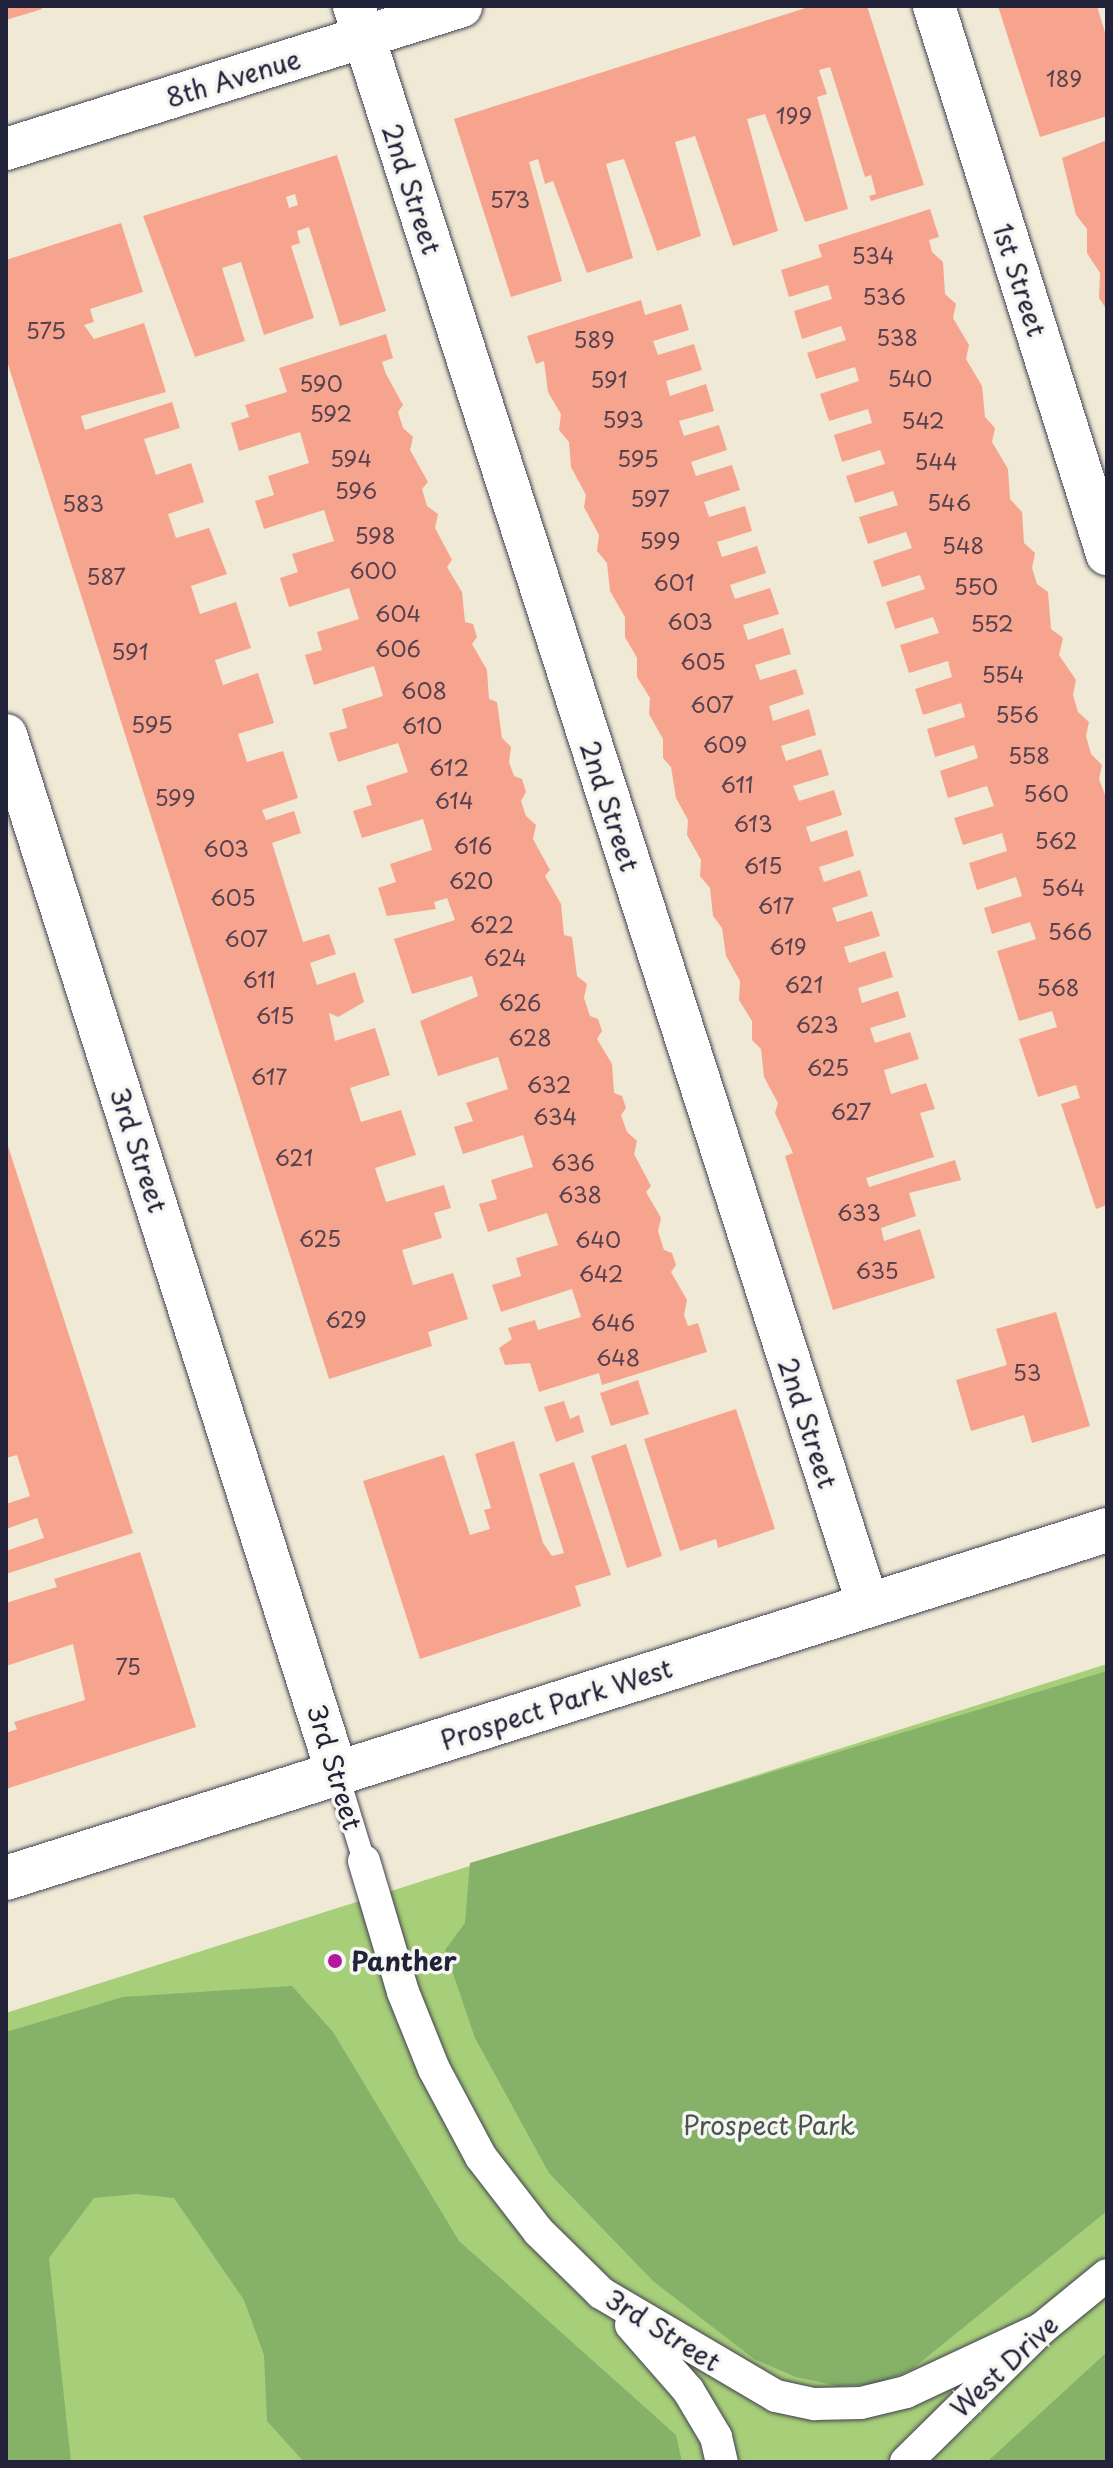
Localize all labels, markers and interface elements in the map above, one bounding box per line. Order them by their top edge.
street label: 8th Avenue [161,43,305,113]
house number: 189 [1046,65,1082,91]
house number: 199 [776,102,812,128]
street label: 2nd Street [376,120,448,258]
house number: 573 [490,186,530,212]
street label: 1st Street [986,218,1054,342]
house number: 534 [852,242,894,268]
house number: 536 [862,283,906,309]
house number: 575 [26,317,66,343]
house number: 538 [876,324,918,350]
house number: 589 [573,326,615,352]
house number: 540 [888,365,932,391]
house number: 591 [590,366,628,392]
house number: 590 [299,370,343,396]
house number: 592 [310,400,352,426]
house number: 593 [602,406,644,432]
house number: 542 [901,407,945,433]
house number: 594 [330,445,372,471]
house number: 595 [617,445,659,471]
house number: 544 [914,448,958,474]
house number: 596 [335,477,377,503]
house number: 597 [630,485,670,511]
house number: 546 [927,489,971,515]
house number: 583 [62,490,104,516]
house number: 598 [354,522,396,548]
house number: 599 [639,527,681,553]
house number: 548 [942,532,984,558]
house number: 600 [349,557,397,583]
house number: 587 [86,563,126,589]
house number: 601 [653,569,695,595]
house number: 550 [954,573,998,599]
house number: 604 [375,600,421,626]
house number: 603 [667,608,713,634]
house number: 552 [970,610,1014,636]
house number: 606 [375,635,421,661]
house number: 591 [111,638,149,664]
house number: 605 [680,648,726,674]
house number: 554 [982,661,1024,687]
house number: 608 [401,677,447,703]
house number: 607 [690,691,734,717]
house number: 556 [995,701,1039,727]
house number: 595 [131,711,173,737]
house number: 610 [402,712,442,738]
house number: 609 [703,731,747,757]
street label: 2nd Street [574,737,646,875]
house number: 558 [1008,742,1050,768]
house number: 612 [429,754,469,780]
house number: 611 [720,771,754,797]
house number: 560 [1023,780,1069,806]
house number: 599 [154,784,196,810]
house number: 614 [434,787,474,813]
house number: 613 [733,810,773,836]
house number: 562 [1035,827,1077,853]
house number: 616 [453,832,493,858]
house number: 603 [203,835,249,861]
house number: 615 [744,852,782,878]
house number: 620 [449,867,493,893]
house number: 564 [1041,874,1085,900]
house number: 605 [210,884,256,910]
house number: 617 [758,892,794,918]
house number: 622 [470,911,514,937]
house number: 566 [1048,918,1092,944]
house number: 607 [224,925,268,951]
house number: 619 [769,933,807,959]
house number: 624 [484,944,526,970]
house number: 611 [242,966,276,992]
house number: 621 [785,971,823,997]
house number: 568 [1037,974,1079,1000]
house number: 626 [499,989,541,1015]
house number: 615 [256,1002,294,1028]
house number: 623 [795,1011,839,1037]
house number: 628 [508,1024,552,1050]
house number: 625 [807,1054,849,1080]
house number: 617 [251,1063,287,1089]
house number: 632 [527,1071,571,1097]
street label: 3rd Street [104,1083,174,1217]
house number: 627 [831,1098,871,1124]
house number: 634 [533,1103,577,1129]
house number: 621 [275,1144,313,1170]
house number: 636 [551,1149,595,1175]
house number: 638 [558,1181,602,1207]
house number: 633 [837,1199,881,1225]
house number: 625 [299,1225,341,1251]
house number: 640 [575,1226,621,1252]
house number: 635 [855,1257,899,1283]
house number: 642 [579,1260,623,1286]
house number: 629 [325,1306,367,1332]
house number: 646 [591,1309,635,1335]
house number: 648 [596,1344,640,1370]
street label: 2nd Street [772,1354,844,1492]
house number: 53 [1013,1359,1041,1385]
street label: Prospect Park West [436,1652,676,1756]
house number: 75 [115,1653,141,1679]
street label: 3rd Street [301,1700,369,1834]
place label: Panther [351,1945,457,1977]
marker: Panther [326,1952,344,1970]
park label: Prospect Park [682,2109,856,2141]
street label: 3rd Street [600,2282,726,2378]
street label: West Drive [944,2308,1064,2424]

